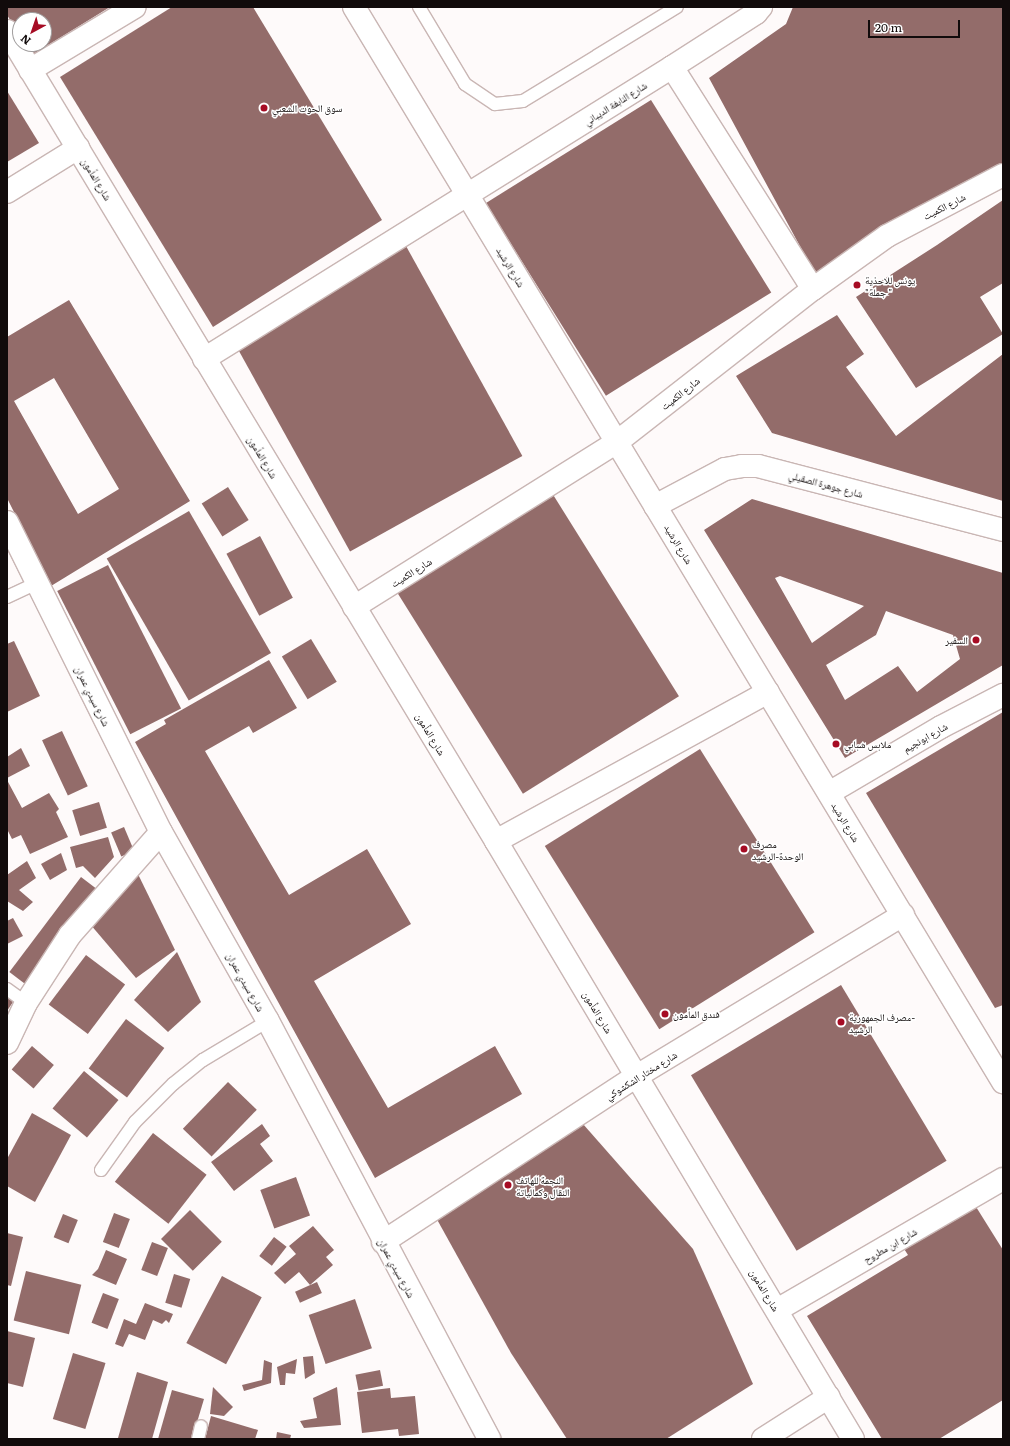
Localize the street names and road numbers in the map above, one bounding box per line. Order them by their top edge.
street label: شارع النابغة الديباني [581,79,649,127]
street label: شارع المأمون [80,156,114,202]
street label: شارع الكميت [921,190,967,222]
street label: شارع الرشيد [494,245,528,289]
street label: شارع الكميت [658,374,702,412]
street label: شارع المأمون [246,434,280,480]
street label: شارع جوهرة الصقيلي [788,468,864,500]
street label: شارع الرشيد [662,522,696,566]
street label: شارع الكميت [388,555,434,589]
street label: شارع سيدي عمران [73,664,113,728]
street label: شارع المأمون [414,711,448,757]
street label: شارع ابونجيم [901,720,949,754]
street label: شارع الرشيد [829,800,863,844]
street label: شارع سيدي عمران [225,950,267,1014]
street label: شارع المأمون [581,989,615,1035]
street label: شارع مختار الشكشوكي [603,1048,679,1102]
street label: شارع ابن مطروح [861,1225,919,1265]
street label: شارع سيدي عمران [376,1236,418,1300]
street label: شارع المأمون [748,1267,782,1313]

